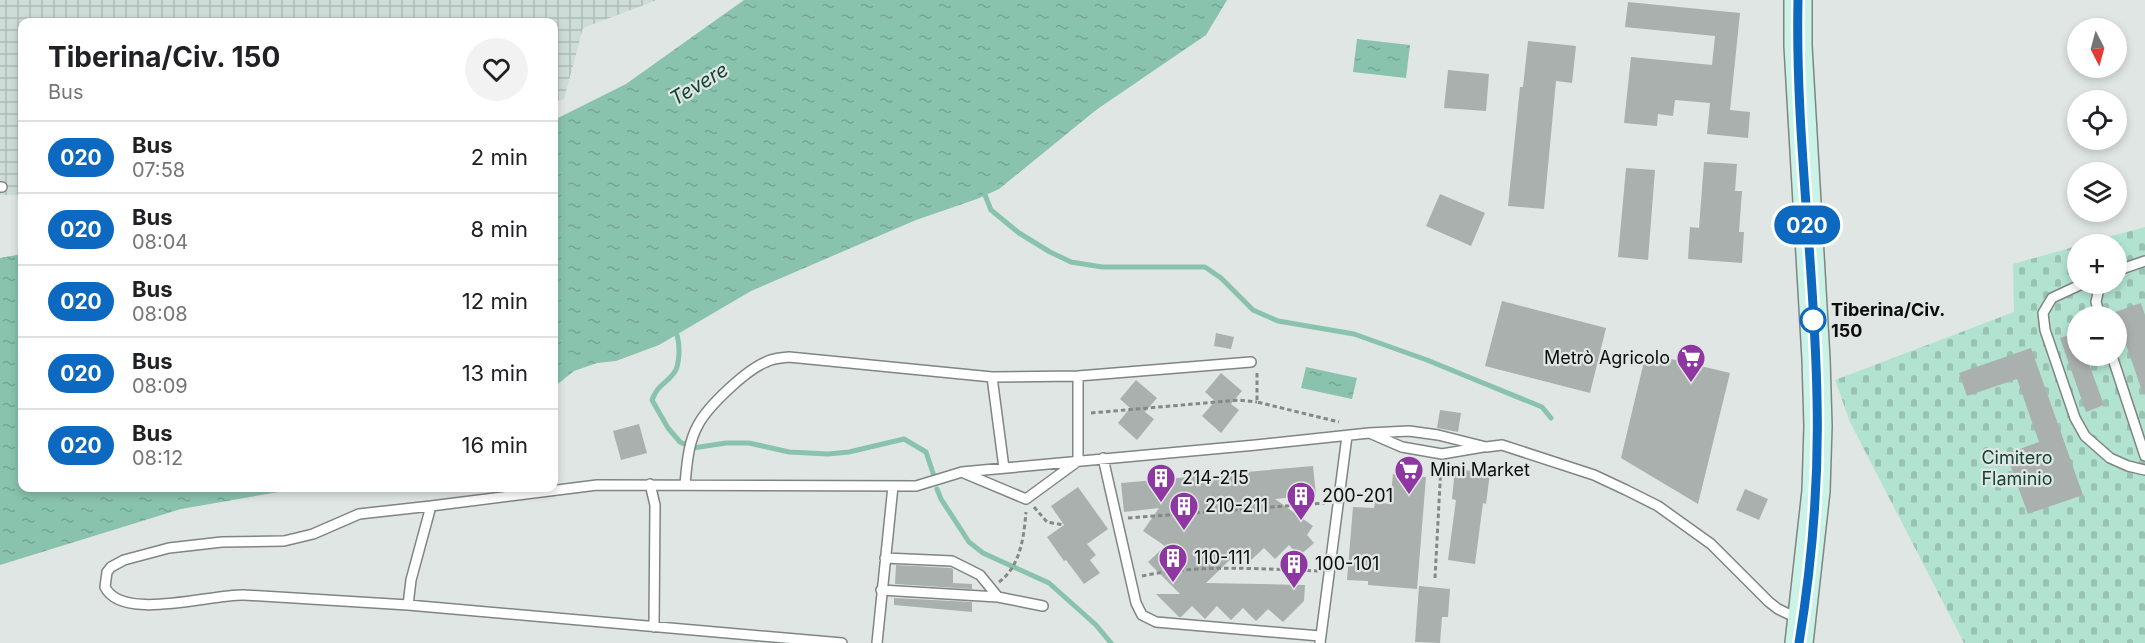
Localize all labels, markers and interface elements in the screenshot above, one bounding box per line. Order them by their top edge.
north arrow [2067,18,2127,78]
map controls [2067,18,2127,366]
button: heart [465,38,528,101]
text: Tiberina/Civ. 150 [48,40,280,74]
water label: Tevere [666,57,732,111]
text: Bus [48,80,83,104]
button: locate [2067,90,2127,150]
text: Bus [132,132,173,158]
text: 2 min [471,144,528,170]
text: 020 [60,145,102,170]
text: 07:58 [132,158,185,182]
button: layers [2067,162,2127,222]
text: Bus [132,204,173,230]
line badge: 020 [1772,206,1842,244]
text: 020 [1786,213,1828,238]
text: 8 min [471,216,528,242]
text: 020 [60,217,102,242]
text: 08:04 [132,230,188,254]
button: + [2067,234,2127,294]
text: Bus [132,276,173,302]
text: 12 min [462,288,528,314]
text: 020 [60,289,102,314]
place label: Tiberina/Civ. 150 [1831,299,1945,341]
text: 08:08 [132,302,188,326]
button: − [2067,306,2127,366]
marker: Tiberina/Civ. 150 [1800,307,1826,333]
supermarket icon: Metrò Agricolo [1675,342,1707,384]
place label: Metrò Agricolo [1544,347,1670,368]
text: Bus [132,348,173,374]
text: 13 min [462,360,528,386]
text: 020 [60,361,102,386]
text: 08:09 [132,374,188,398]
text: Bus [132,420,173,446]
text: 16 min [462,432,528,458]
text: 020 [60,433,102,458]
text: 08:12 [132,446,183,470]
park label: Cimitero Flaminio [1981,447,2053,489]
supermarket icon: Mini Market [1393,454,1425,496]
place label: Mini Market [1430,459,1530,480]
building icon: 214-215 [1145,462,1177,504]
place label: 214-215 [1182,467,1249,488]
building icon: 200-201 [1285,480,1317,522]
place label: 200-201 [1322,485,1393,506]
building icon: 210-211 [1168,490,1200,532]
place label: 210-211 [1205,495,1268,516]
building icon: 110-111 [1157,542,1189,584]
place label: 110-111 [1194,547,1250,568]
building icon: 100-101 [1278,548,1310,590]
place label: 100-101 [1315,553,1379,574]

